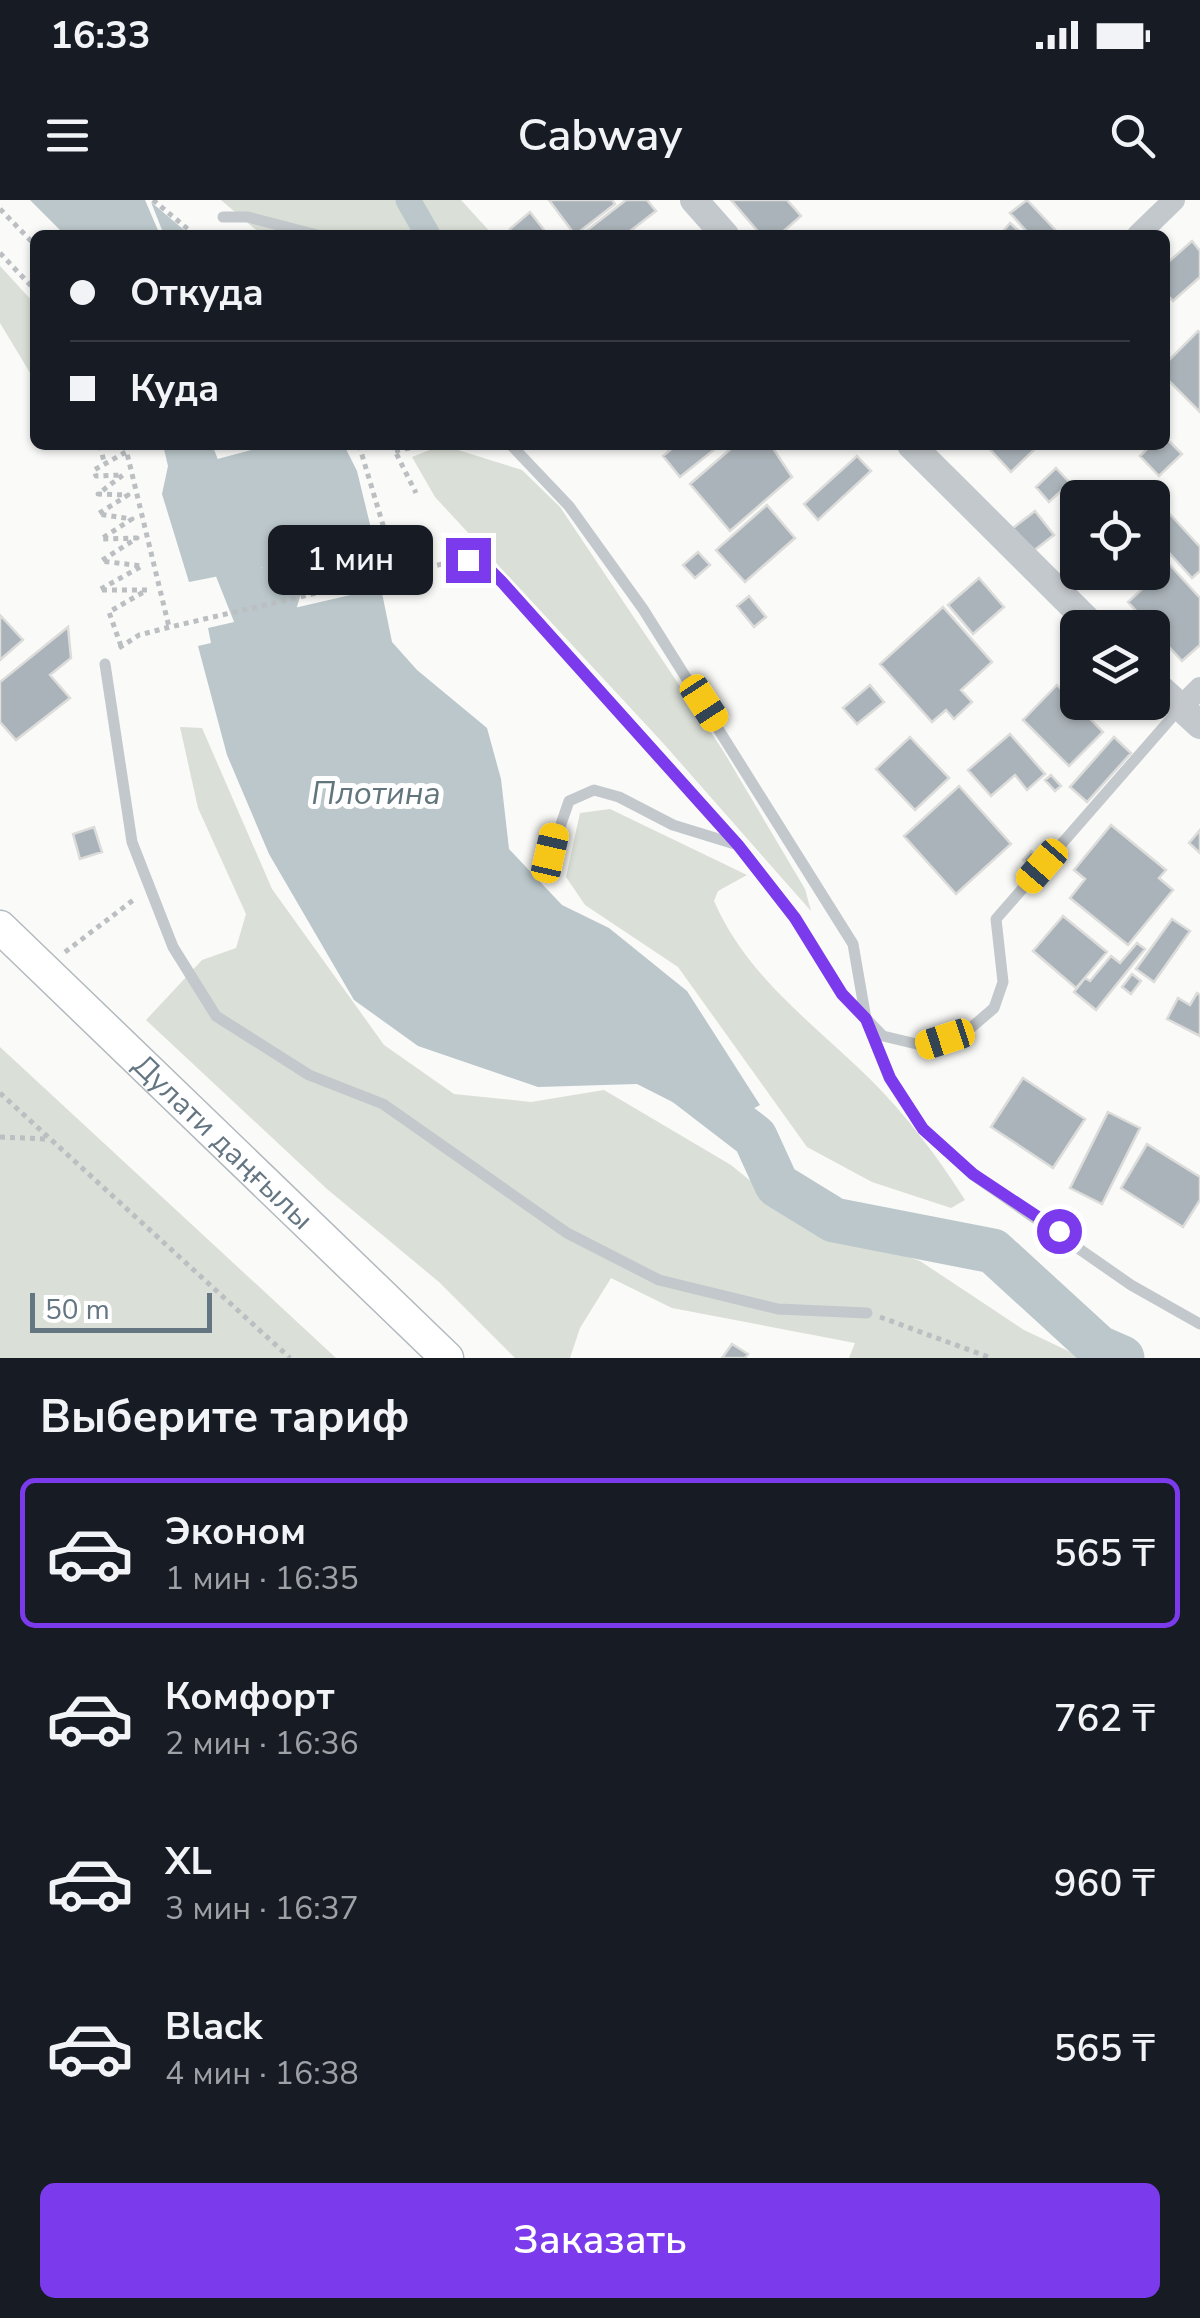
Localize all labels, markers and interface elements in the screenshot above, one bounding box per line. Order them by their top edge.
text: 16:33 [50,10,151,61]
text: Cabway [518,105,683,166]
icon: menu [40,108,95,163]
icon: search [1105,108,1160,163]
text: Откуда [130,267,264,318]
text: Куда [130,363,219,414]
map controls [1060,480,1170,720]
button: locate [1060,480,1170,590]
callout: 1 мин [268,525,433,595]
text: 1 мин [307,538,394,581]
route end [446,538,491,583]
button: layers [1060,610,1170,720]
car [675,670,733,736]
water label: Плотина [311,772,441,815]
car [529,820,571,886]
car [1011,834,1073,898]
car [912,1015,978,1063]
street label: Дулати даңғылы [124,1046,322,1239]
route start [1037,1209,1082,1254]
scale bar [30,1288,212,1332]
text: 50 m [45,1291,110,1329]
text: Выберите тариф [40,1387,410,1448]
text: Эконом [165,1506,306,1557]
icon: car [45,1508,135,1598]
text: 565 ₸ [1054,1528,1155,1579]
text: 1 мин · 16:35 [165,1557,359,1600]
text: Комфорт [165,1671,334,1722]
icon: car [45,1673,135,1763]
text: 762 ₸ [1054,1693,1155,1744]
text: 2 мин · 16:36 [165,1722,359,1765]
text: XL [165,1836,212,1887]
icon: car [45,1838,135,1928]
text: 960 ₸ [1054,1858,1155,1909]
text: 3 мин · 16:37 [165,1887,359,1930]
text: Black [165,2001,262,2052]
icon: car [45,2003,135,2093]
text: 565 ₸ [1054,2023,1155,2074]
text: 4 мин · 16:38 [165,2052,359,2095]
button: Заказать [40,2183,1160,2298]

